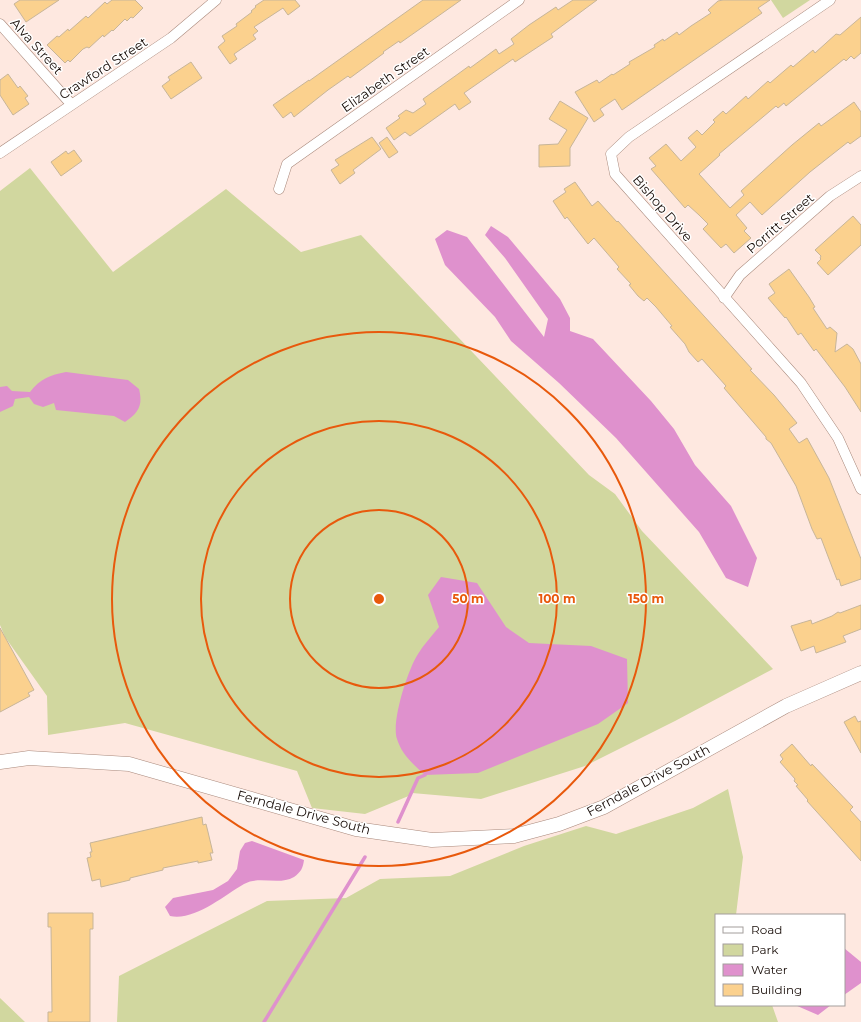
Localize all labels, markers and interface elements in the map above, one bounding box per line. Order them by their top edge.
street label: Alva Street [8,15,66,77]
street label: Crawford Street [56,34,150,102]
street label: Elizabeth Street [338,43,432,115]
street label: Bishop Drive [630,171,696,245]
street label: Porritt Street [743,189,817,257]
text: 50 m [452,591,484,606]
text: 100 m [539,591,575,606]
text: 150 m [628,591,664,606]
centre of rings [372,592,386,606]
street label: Ferndale Drive South [584,741,712,819]
street label: Ferndale Drive South [236,786,372,838]
legend [715,914,845,1006]
text: Road [751,922,782,937]
text: Park [751,942,779,957]
text: Water [751,962,788,977]
text: Building [751,982,802,997]

